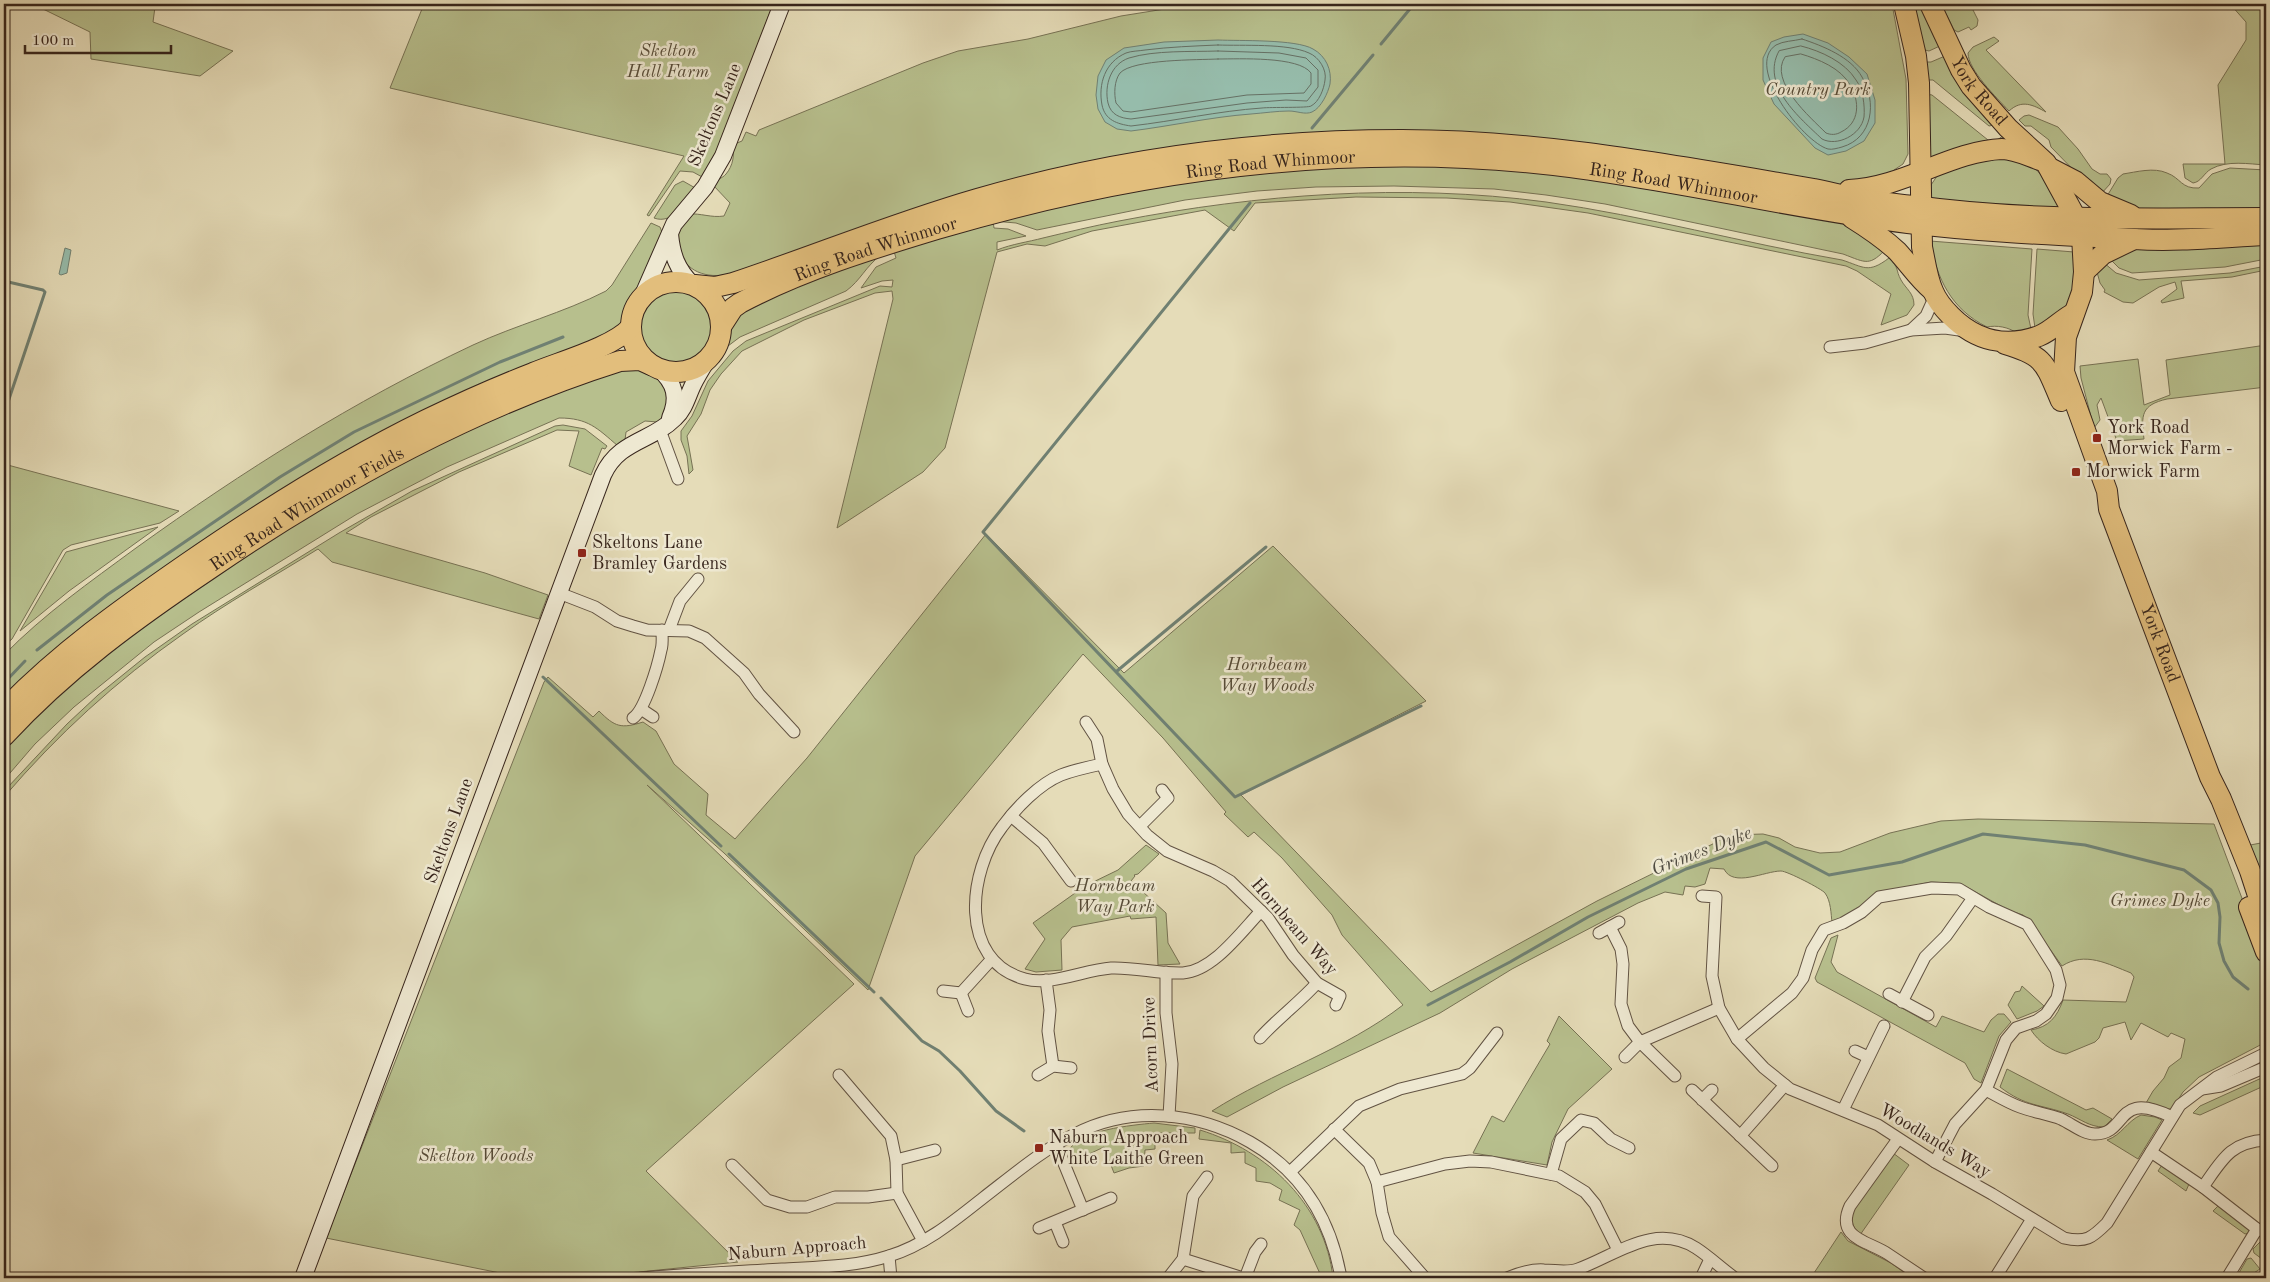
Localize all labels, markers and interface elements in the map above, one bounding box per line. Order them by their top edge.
scale bar [25,22,171,54]
text: 100 m [32,34,74,49]
park label: Skelton Hall Farm [626,42,710,81]
street label: York Road [1947,53,2011,129]
street label: Skeltons Lane [685,61,745,169]
park label: Country Park [1765,81,1871,99]
street label: Ring Road Whinmoor [1184,148,1356,182]
street label: Ring Road Whinmoor [1588,161,1760,207]
street label: Ring Road Whinmoor [792,214,960,286]
place label: York Road Morwick Farm - [2107,419,2233,458]
marker: York Road Morwick Farm - [2091,432,2103,444]
street label: Ring Road Whinmoor Fields [207,444,407,575]
place label: Morwick Farm [2086,463,2200,481]
marker: Morwick Farm [2070,466,2082,478]
place label: Skeltons Lane Bramley Gardens [592,534,727,573]
marker: Skeltons Lane Bramley Gardens [576,547,588,559]
street label: York Road [2137,601,2183,685]
park label: Hornbeam Way Woods [1219,656,1315,695]
street label: Skeltons Lane [422,776,476,886]
water label: Grimes Dyke [1649,824,1755,880]
street label: Hornbeam Way [1247,875,1341,979]
park label: Hornbeam Way Park [1074,877,1156,916]
park label: Grimes Dyke [2110,892,2210,910]
street label: Acorn Drive [1140,997,1162,1093]
street label: Woodlands Way [1876,1101,1994,1181]
place label: Naburn Approach White Laithe Green [1049,1129,1205,1168]
marker: Naburn Approach White Laithe Green [1033,1142,1045,1154]
park label: Skelton Woods [418,1147,534,1165]
street label: Naburn Approach [727,1234,867,1264]

